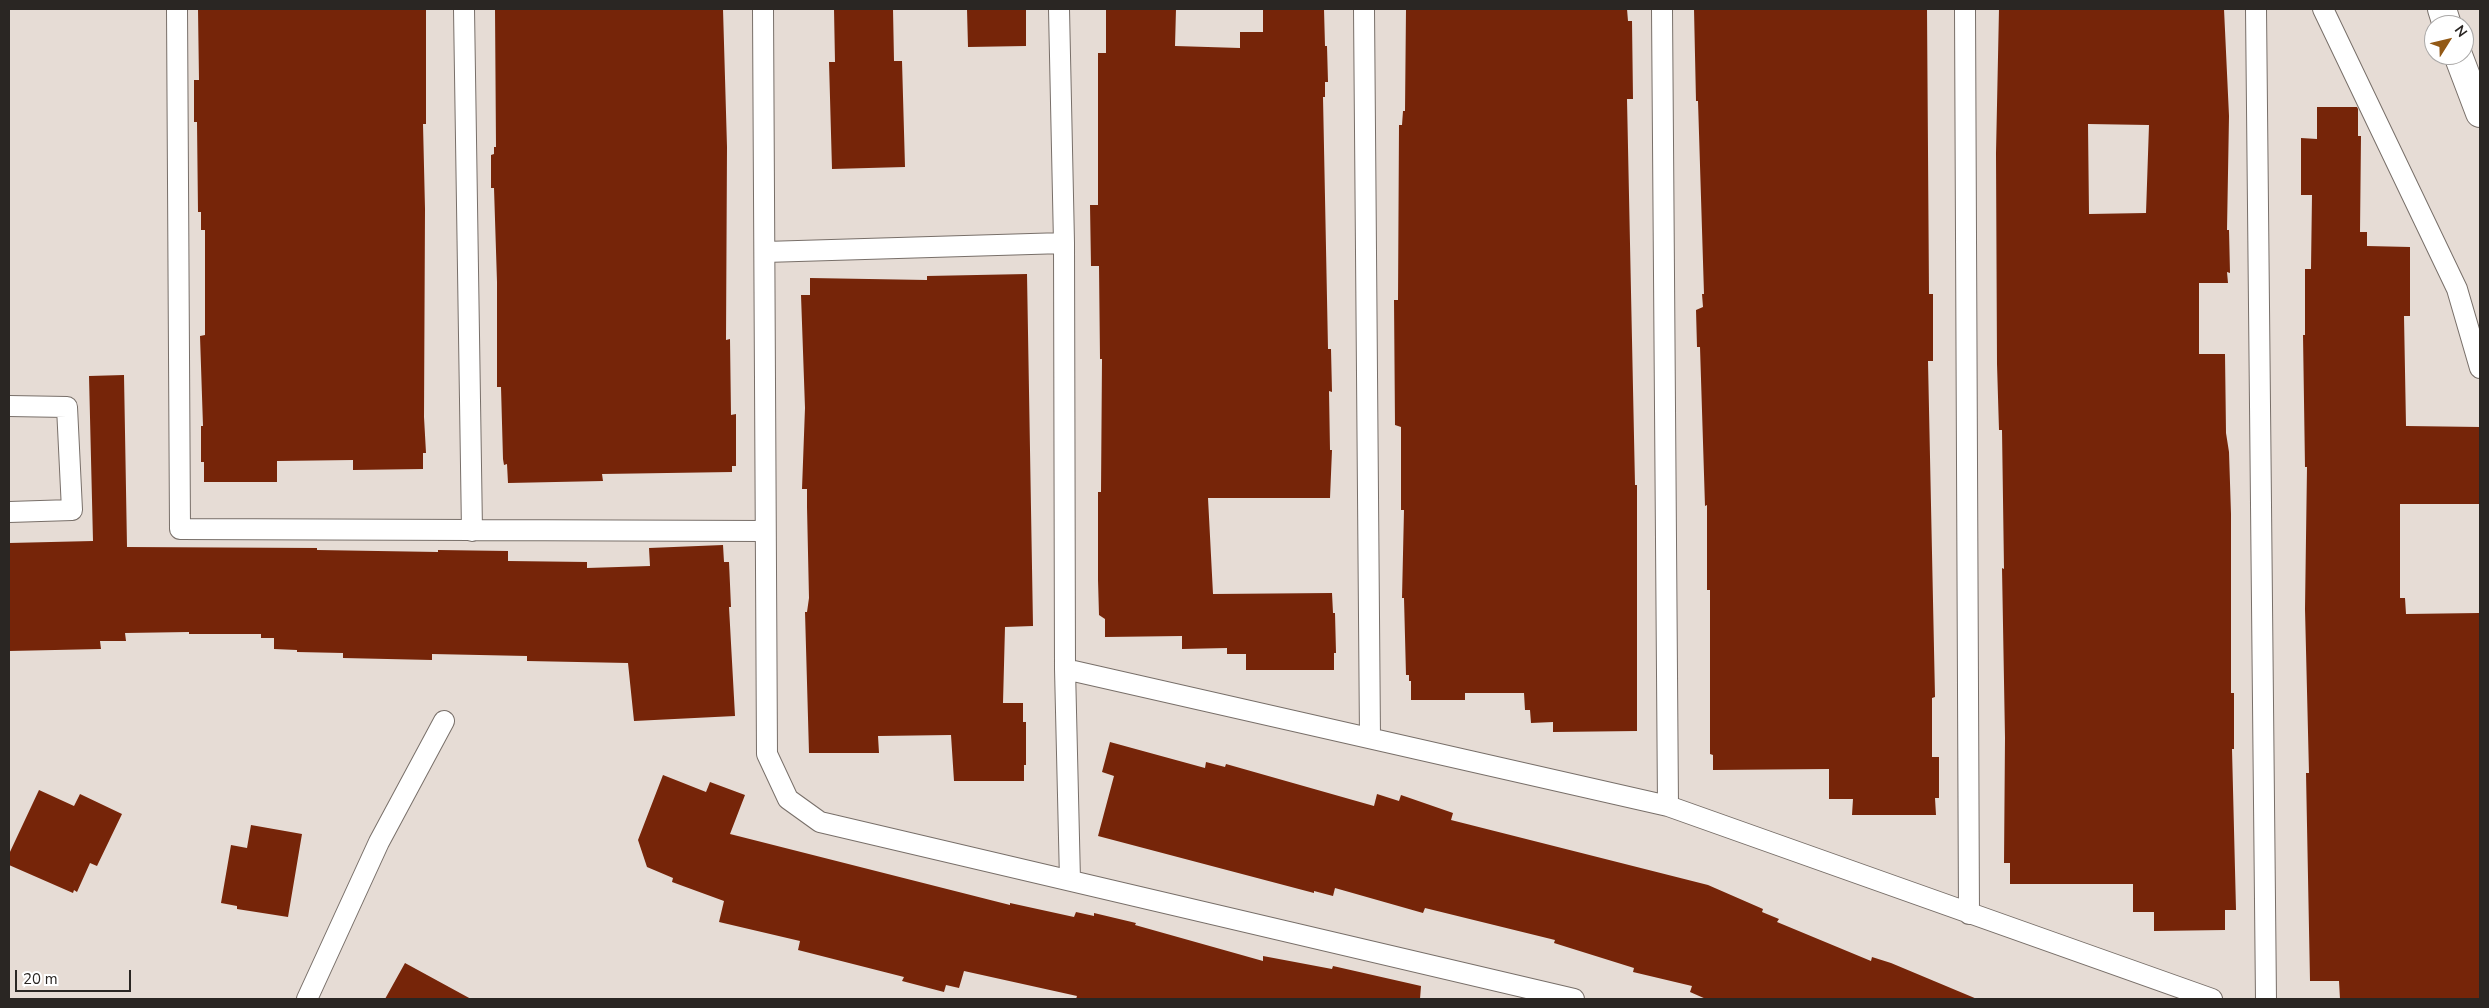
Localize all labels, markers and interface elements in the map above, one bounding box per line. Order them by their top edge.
north arrow [2424,15,2474,65]
text: N [2450,22,2471,41]
scale bar [18,960,134,992]
text: 20 m [23,969,58,989]

